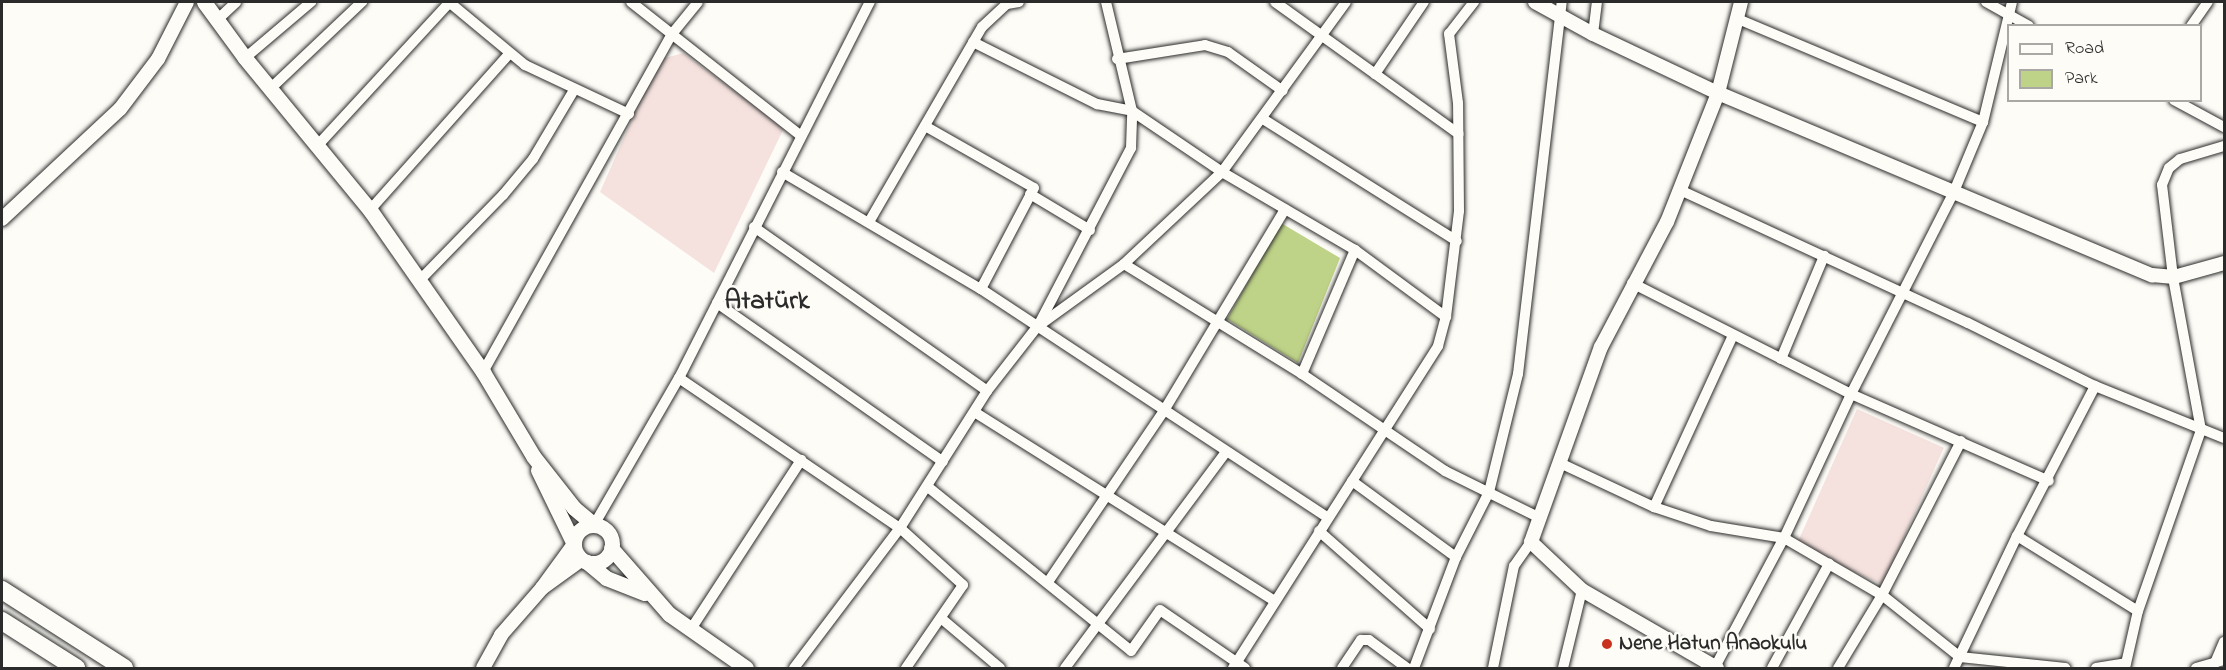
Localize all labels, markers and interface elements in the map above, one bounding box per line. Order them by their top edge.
legend [2007,24,2202,102]
text: Road [2065,36,2104,62]
text: Park [2065,66,2098,92]
district label: Atatürk [725,286,809,318]
place label: Nene Hatun Anaokulu [1619,631,1807,657]
marker: Nene Hatun Anaokulu [1600,637,1614,651]

